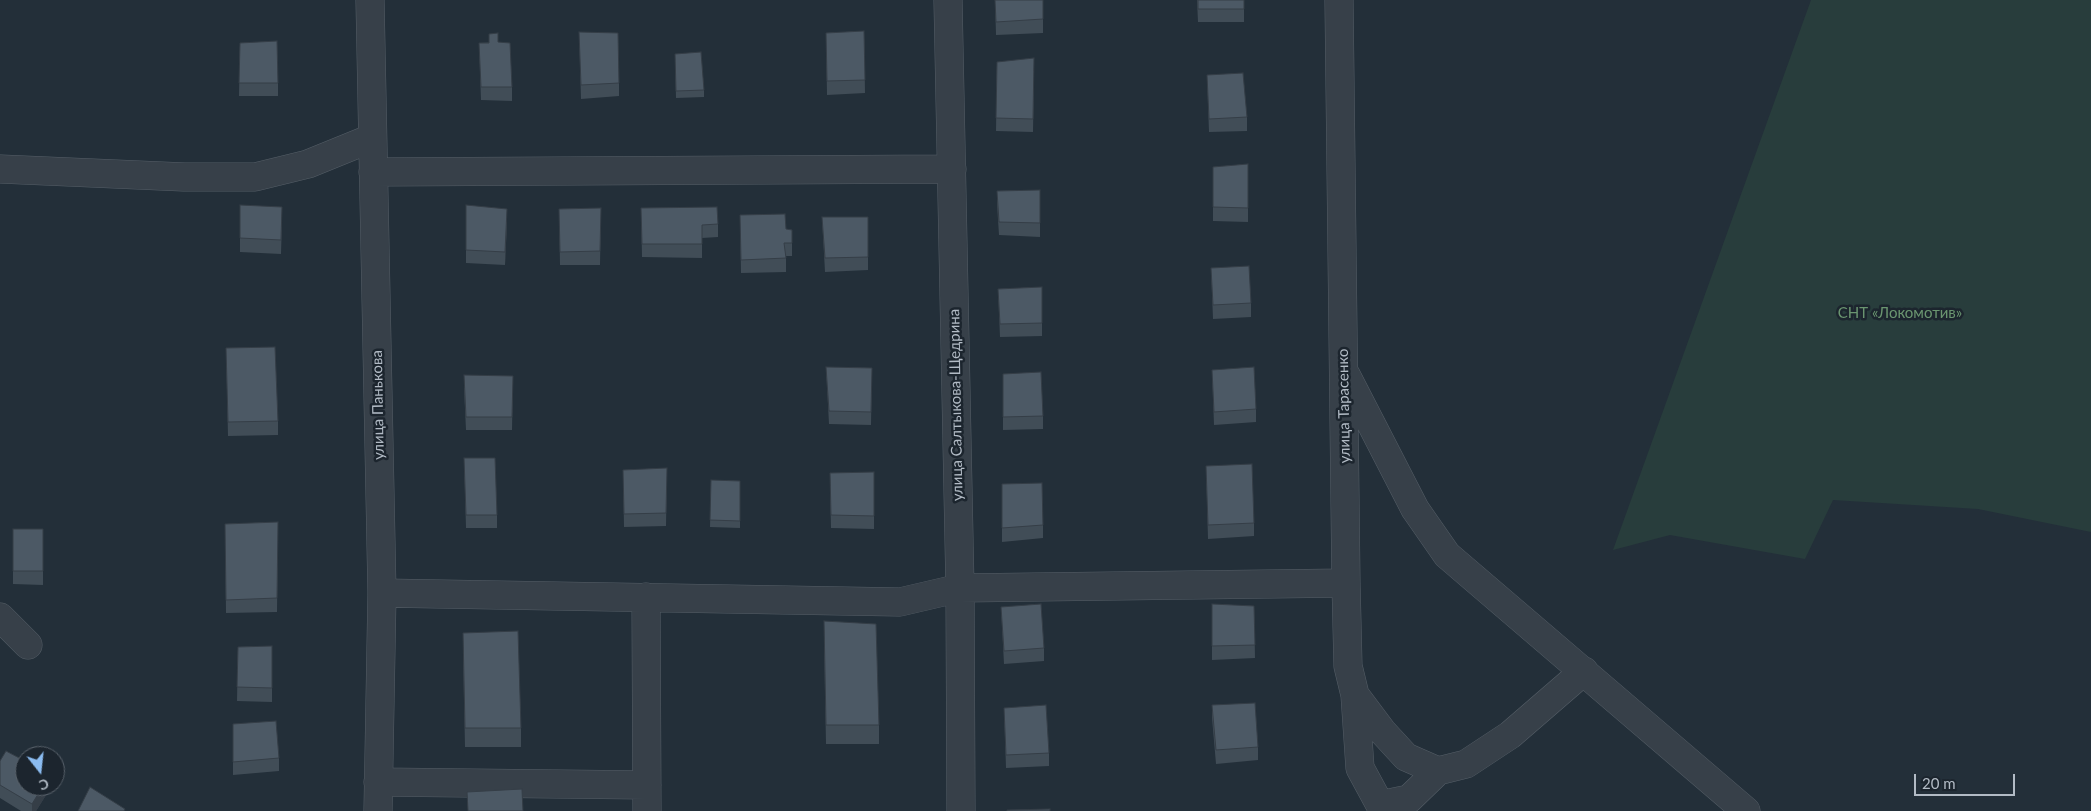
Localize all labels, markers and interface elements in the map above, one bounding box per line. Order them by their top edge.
park label: СНТ «Локомотив» [1838,304,1962,322]
street label: улица Салтыкова-Щедрина [945,309,967,501]
street label: улица Тарасенко [1334,349,1354,463]
street label: улица Панькова [368,350,388,460]
north arrow [15,746,65,796]
scale bar [1916,764,2017,796]
text: 20 m [1922,774,1956,792]
text: С [37,775,51,794]

